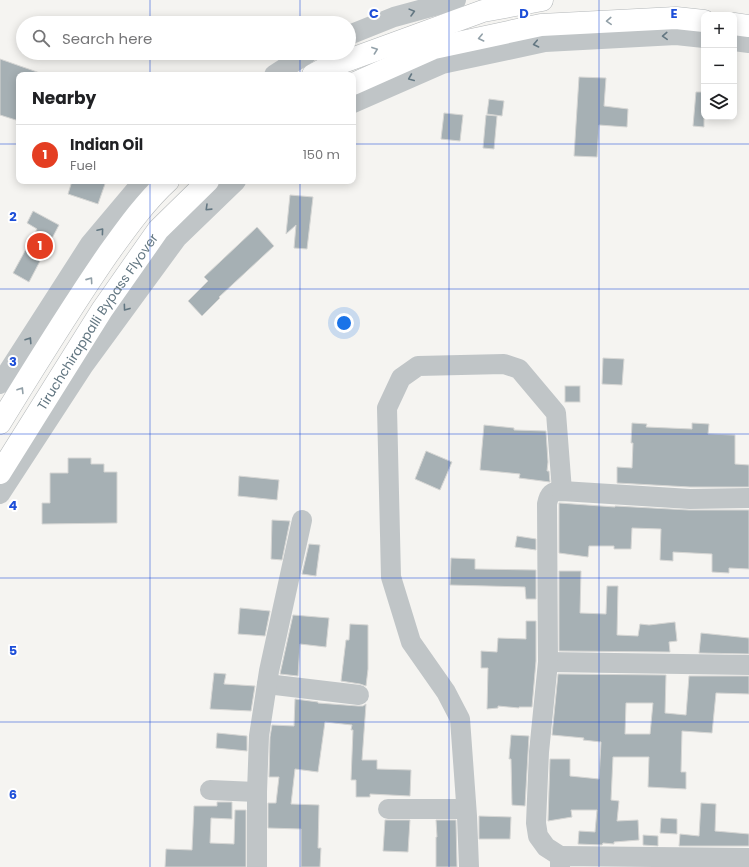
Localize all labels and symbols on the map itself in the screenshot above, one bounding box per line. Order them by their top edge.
text: C [369,4,379,23]
text: D [519,4,529,23]
text: E [670,4,678,23]
one-way arrow [408,8,415,17]
one-way arrow [606,17,612,26]
one-way arrow [662,31,668,40]
one-way arrow [478,33,485,42]
one-way arrow [532,39,539,47]
one-way arrow [371,47,378,55]
one-way arrow [407,73,415,81]
one-way arrow [205,203,213,211]
text: 2 [9,207,17,226]
one-way arrow [96,229,103,236]
street label: Tiruchchirappalli Bypass Flyover [33,230,163,414]
pin: 1 [27,231,53,261]
one-way arrow [85,277,93,284]
one-way arrow [124,304,131,311]
your location [334,313,354,333]
one-way arrow [24,337,31,344]
text: 3 [9,352,17,371]
one-way arrow [16,387,23,394]
text: 4 [9,496,18,515]
text: 5 [9,641,17,660]
text: 6 [9,785,17,804]

